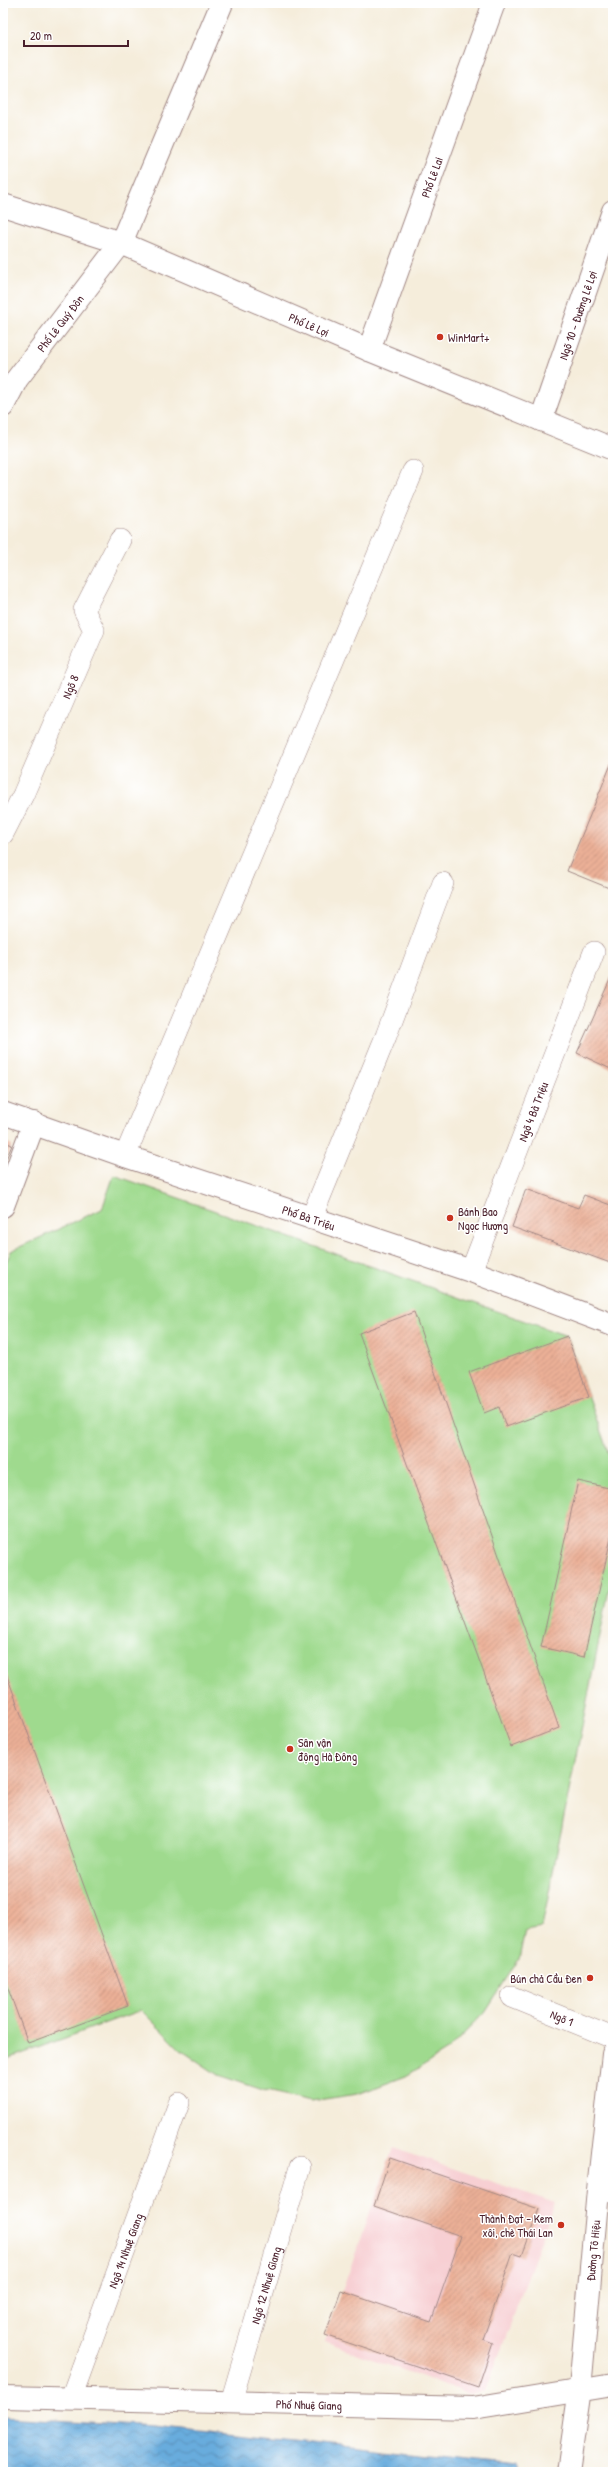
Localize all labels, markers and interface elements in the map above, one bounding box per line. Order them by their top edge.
scale bar [24,22,128,48]
text: 20 m [30,27,52,44]
street label: Phố Lê Lai [416,154,447,200]
street label: Ngõ 10 - Đường Lê Lợi [554,268,600,362]
street label: Phố Lê Quý Đôn [33,291,87,355]
street label: Phố Lê Lợi [286,308,332,340]
place label: WinMart+ [448,329,490,346]
marker: WinMart+ [435,332,445,342]
street label: Ngõ 8 [57,672,82,701]
street label: Ngõ 4 Bà Triệu [513,1079,552,1144]
street label: Phố Bà Triệu [280,1200,338,1234]
place label: Bánh Bao Ngọc Hương [458,1203,508,1234]
marker: Bánh Bao Ngọc Hương [445,1213,455,1223]
place label: Sân vận động Hà Đông [298,1734,357,1765]
marker: Sân vận động Hà Đông [285,1744,295,1754]
place label: Bún chả Cầu Đen [510,1970,582,1987]
marker: Bún chả Cầu Đen [585,1973,595,1983]
street label: Ngõ 1 [548,2005,576,2030]
place label: Thành Đạt - Kem xôi, chè Thái Lan [479,2210,553,2241]
street label: Ngõ 14 Nhuệ Giang [103,2211,146,2290]
street label: Đường Tô Hiệu [581,2219,604,2282]
marker: Thành Đạt - Kem xôi, chè Thái Lan [556,2220,566,2230]
street label: Ngõ 12 Nhuệ Giang [246,2244,285,2326]
street label: Phố Nhuệ Giang [276,2395,342,2413]

